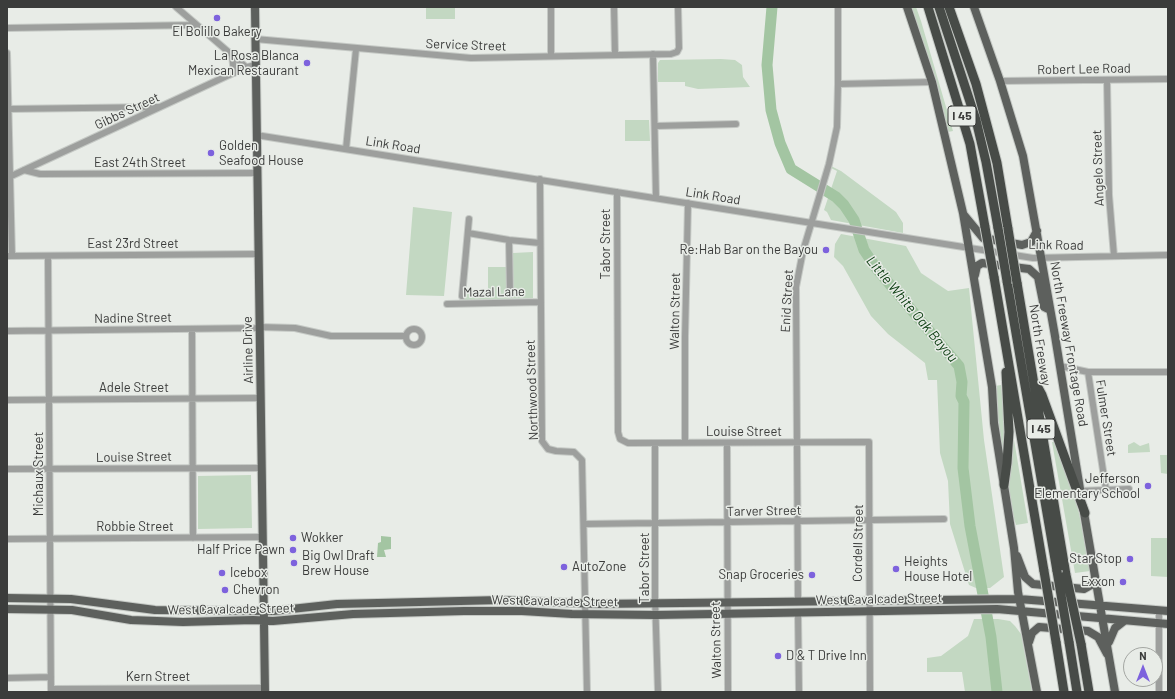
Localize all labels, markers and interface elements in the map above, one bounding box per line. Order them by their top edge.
marker: El Bolillo Bakery [212,13,222,23]
place label: El Bolillo Bakery [172,24,262,40]
street label: Service Street [425,36,507,54]
place label: La Rosa Blanca Mexican Restaurant [188,48,299,79]
marker: La Rosa Blanca Mexican Restaurant [302,58,312,68]
street label: Robert Lee Road [1037,60,1131,78]
street label: Gibbs Street [92,89,162,133]
road number: I 45 [948,106,976,126]
street label: Angelo Street [1089,129,1107,207]
street label: Link Road [364,133,422,157]
place label: Golden Seafood House [219,138,304,169]
marker: Golden Seafood House [206,148,216,158]
street label: East 24th Street [94,155,186,171]
street label: Link Road [684,184,742,208]
street label: Tabor Street [598,209,614,279]
street label: East 23rd Street [87,236,179,252]
street label: Link Road [1028,237,1084,253]
place label: Re:Hab Bar on the Bayou [680,242,818,258]
marker: Re:Hab Bar on the Bayou [821,245,831,255]
water label: Little White Oak Bayou [863,253,961,365]
street label: North Freeway Frontage Road [1047,260,1091,428]
street label: Enid Street [778,269,796,333]
street label: Walton Street [667,272,683,350]
street label: Mazal Lane [463,284,525,300]
street label: North Freeway [1026,303,1054,387]
street label: Nadine Street [94,310,172,326]
street label: Airline Drive [240,316,256,384]
street label: Northwood Street [522,339,542,441]
street label: Fulmer Street [1092,378,1120,458]
street label: Adele Street [99,380,169,396]
road number: I 45 [1027,419,1055,439]
street label: Louise Street [706,424,782,440]
street label: Michaux Street [31,432,47,516]
street label: Louise Street [96,449,172,465]
place label: Jefferson Elementary School [1034,471,1140,502]
marker: Jefferson Elementary School [1143,481,1153,491]
street label: Tarver Street [727,503,801,519]
street label: Cordell Street [850,504,866,582]
street label: Robbie Street [96,519,174,535]
place label: Wokker [301,530,343,546]
marker: Wokker [288,533,298,543]
street label: Tabor Street [637,533,653,603]
place label: Half Price Pawn [197,542,285,558]
marker: Half Price Pawn [288,545,298,555]
place label: Big Owl Draft Brew House [302,548,375,579]
place label: Star Stop [1069,551,1122,567]
place label: Heights House Hotel [904,554,972,585]
marker: Star Stop [1125,554,1135,564]
marker: Big Owl Draft Brew House [289,558,299,568]
place label: AutoZone [572,559,627,575]
marker: AutoZone [559,562,569,572]
marker: Heights House Hotel [891,564,901,574]
place label: Icebox [230,565,267,581]
place label: Snap Groceries [718,567,804,583]
marker: Icebox [217,568,227,578]
marker: Snap Groceries [807,570,817,580]
place label: Exxon [1081,574,1115,590]
marker: Exxon [1118,577,1128,587]
place label: Chevron [233,582,280,598]
marker: Chevron [220,585,230,595]
street label: West Cavalcade Street [816,590,942,608]
street label: West Cavalcade Street [492,592,618,610]
street label: West Cavalcade Street [168,600,294,618]
street label: Walton Street [708,601,724,679]
north arrow [1123,647,1163,687]
place label: D & T Drive Inn [786,648,867,664]
text: N [1139,649,1147,662]
marker: D & T Drive Inn [773,651,783,661]
street label: Kern Street [126,669,190,685]

